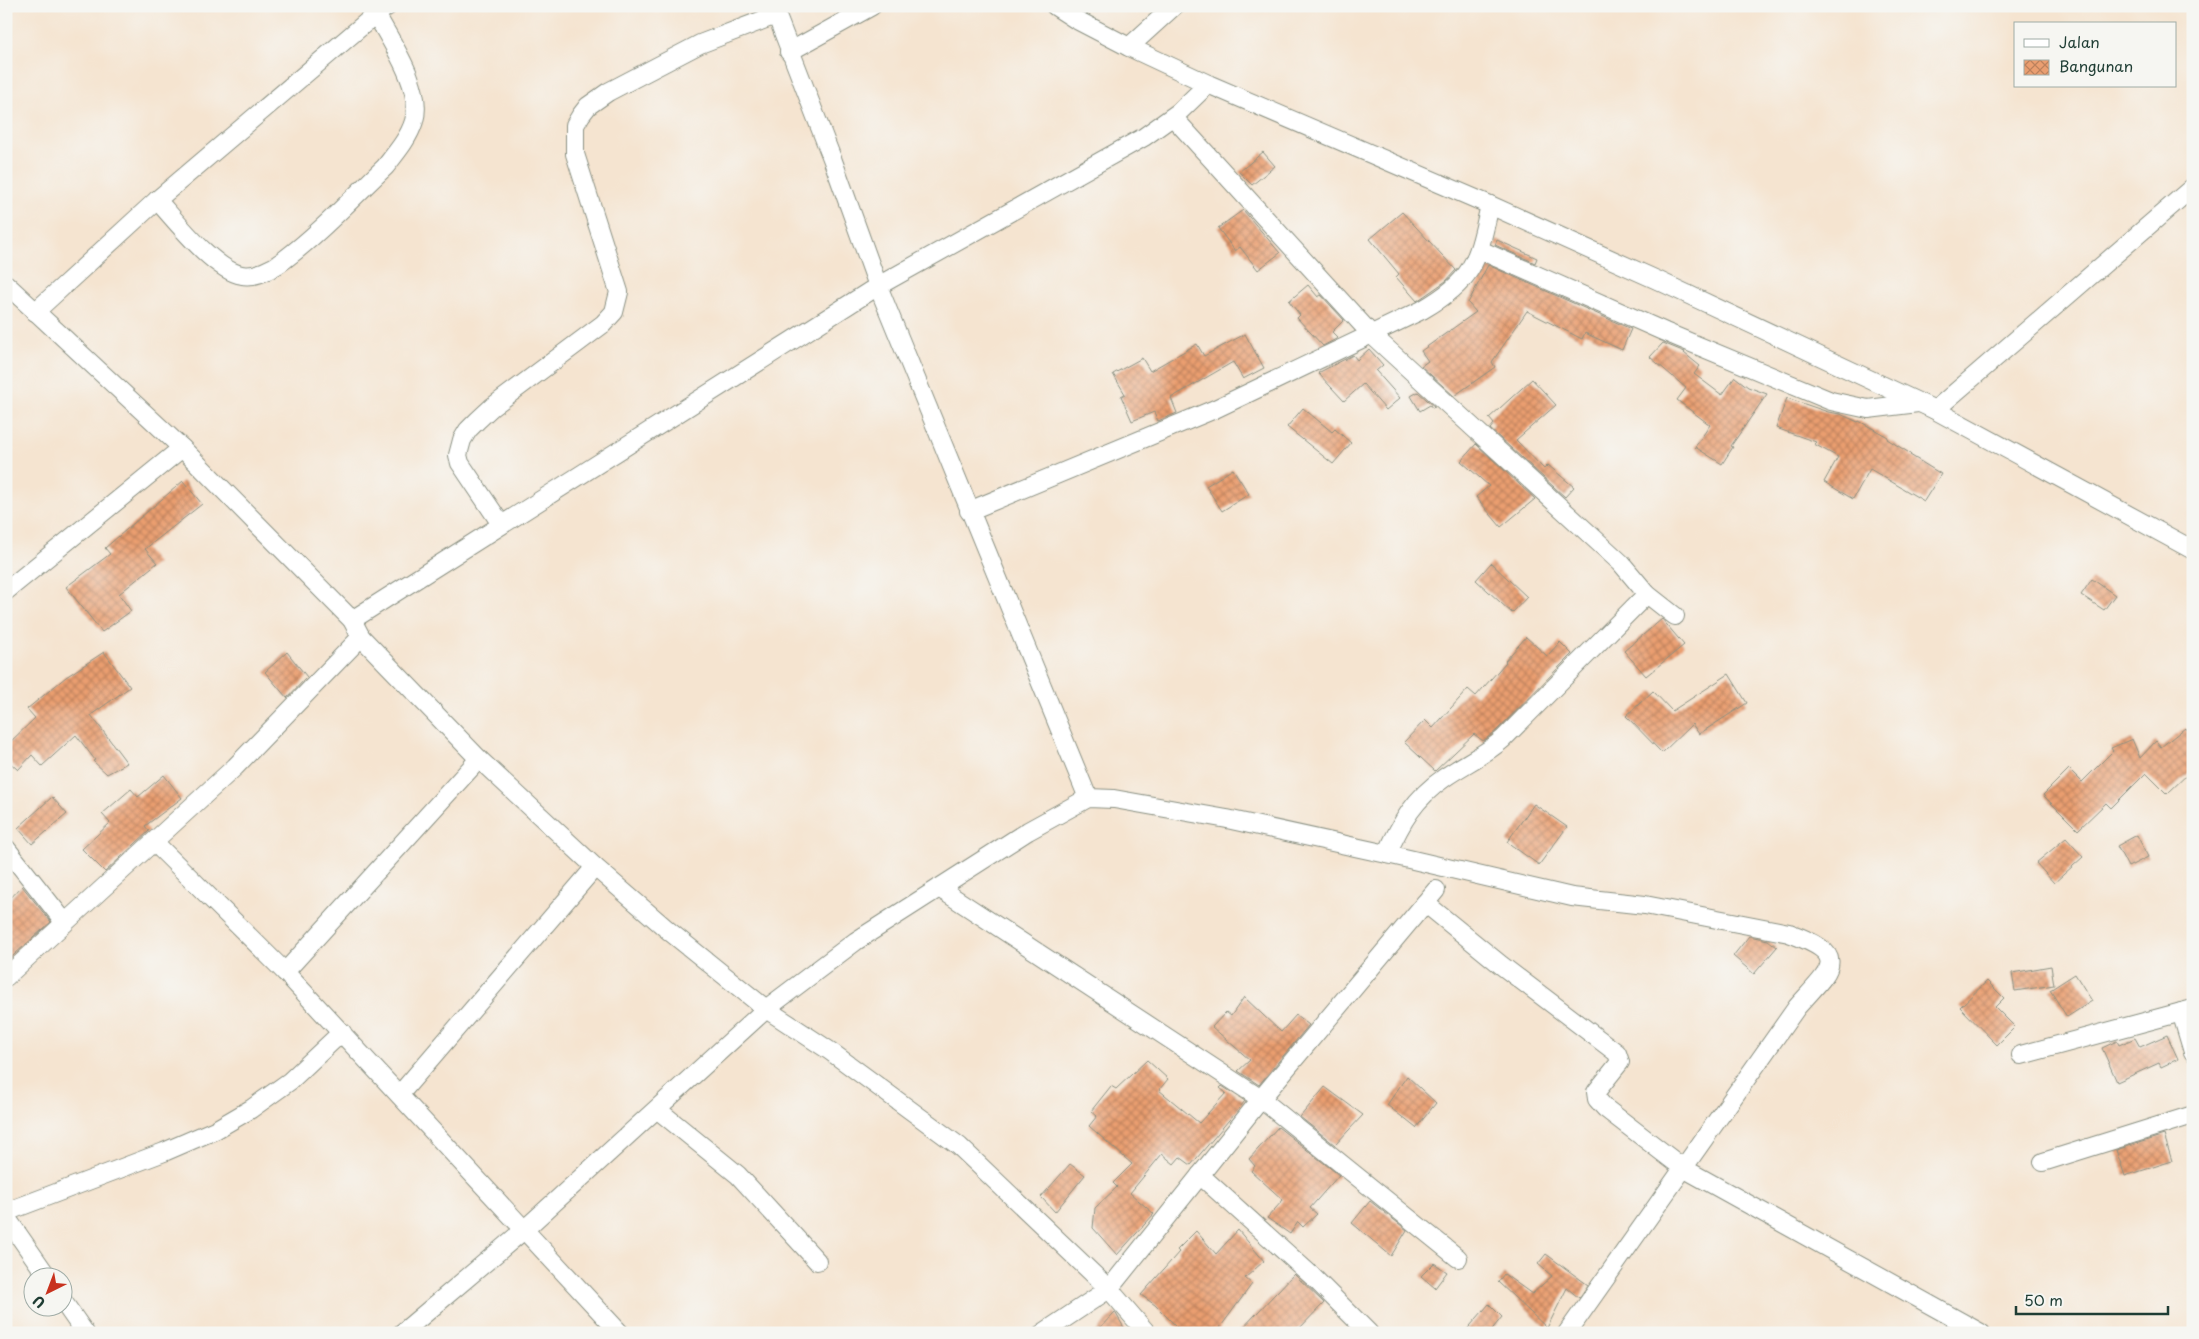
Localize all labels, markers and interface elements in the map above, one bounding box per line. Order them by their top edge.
legend [2014,22,2176,88]
text: Jalan [2059,30,2100,53]
text: Bangunan [2059,54,2133,77]
north arrow [22,1266,72,1316]
scale bar [2016,1284,2169,1316]
text: 50 m [2024,1288,2063,1311]
text: U [28,1291,50,1313]

